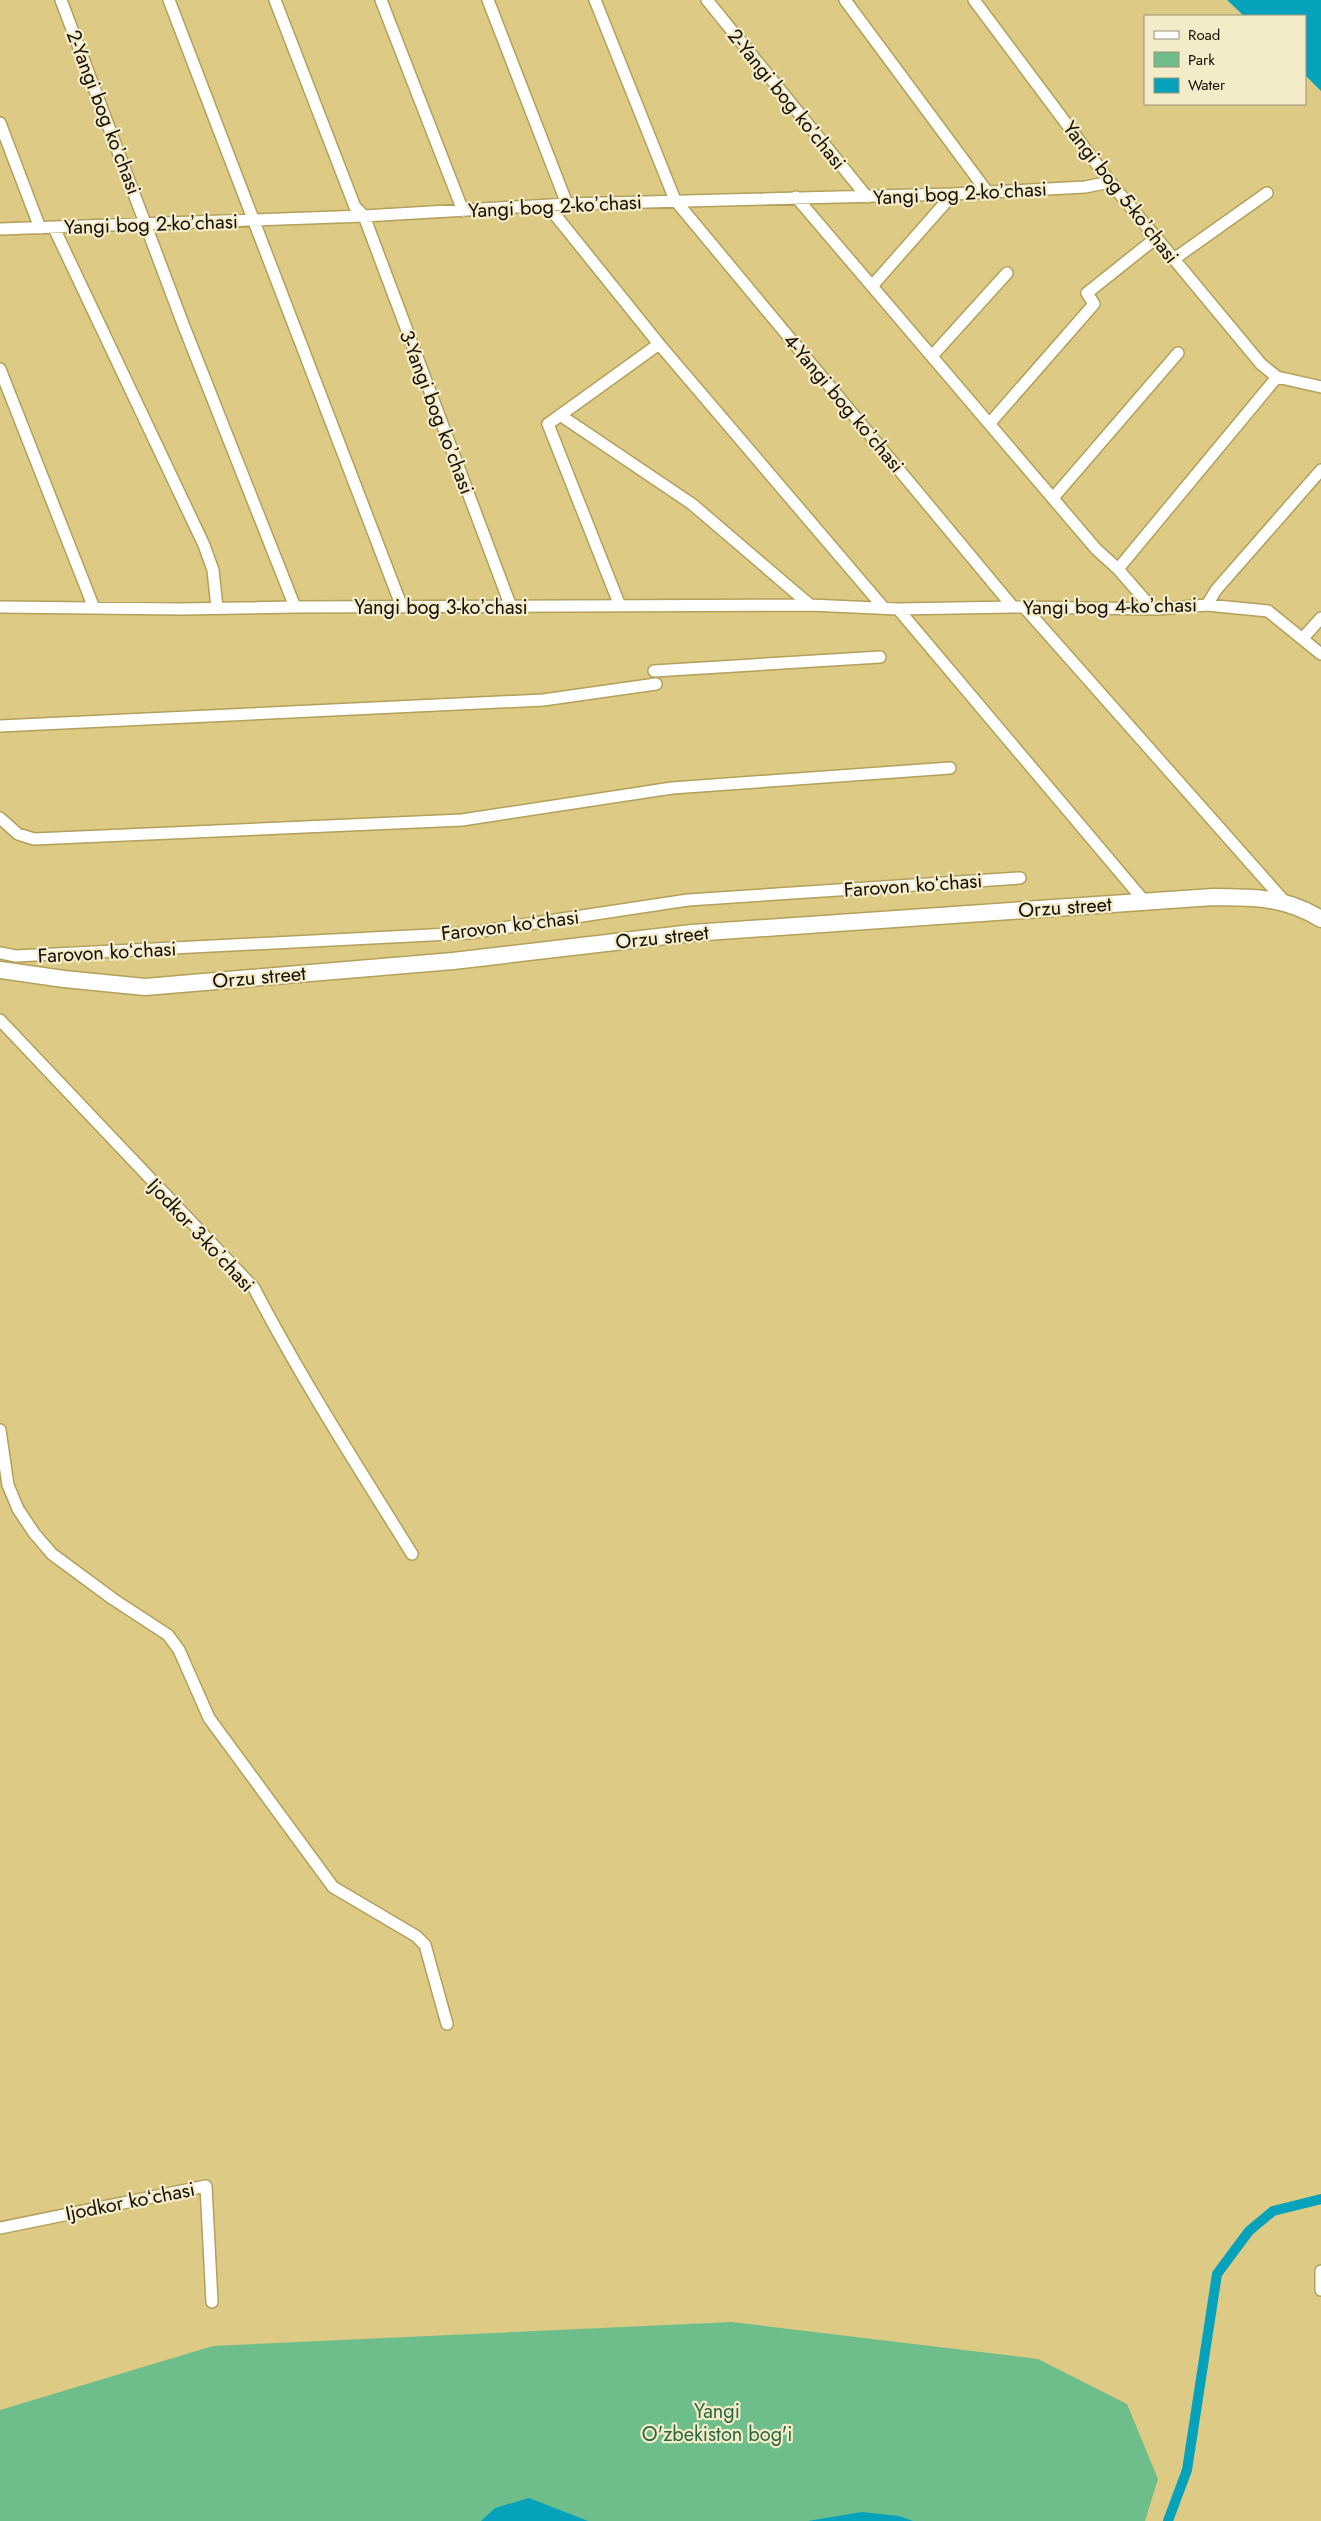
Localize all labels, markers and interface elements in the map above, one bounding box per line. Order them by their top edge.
legend [1144,15,1306,105]
street label: 2-Yangi bog koʼchasi [721,23,853,176]
text: Road [1188,24,1220,46]
street label: 2-Yangi bog koʼchasi [59,26,148,199]
text: Park [1188,49,1215,71]
text: Water [1188,74,1226,96]
street label: Yangi bog 5-koʼchasi [1056,115,1186,270]
street label: Yangi bog 2-koʼchasi [872,174,1048,213]
street label: Yangi bog 2-koʼchasi [467,187,643,226]
street label: Yangi bog 2-koʼchasi [64,207,238,242]
street label: 3-Yangi bog koʼchasi [392,326,481,498]
street label: 4-Yangi bog koʼchasi [776,327,911,479]
street label: Yangi bog 4-koʼchasi [1023,590,1197,623]
street label: Yangi bog 3-koʼchasi [354,593,528,622]
street label: Farovon koʻchasi [843,866,983,905]
street label: Orzu street [1017,890,1113,925]
street label: Farovon koʻchasi [439,903,581,948]
street label: Orzu street [614,918,710,957]
street label: Farovon koʻchasi [37,934,177,971]
street label: Orzu street [211,959,307,996]
street label: Ijodkor 3-koʼchasi [140,1172,261,1299]
street label: Ijodkor koʻchasi [63,2175,197,2228]
park label: Yangi O'zbekiston bog'i [642,2397,792,2449]

